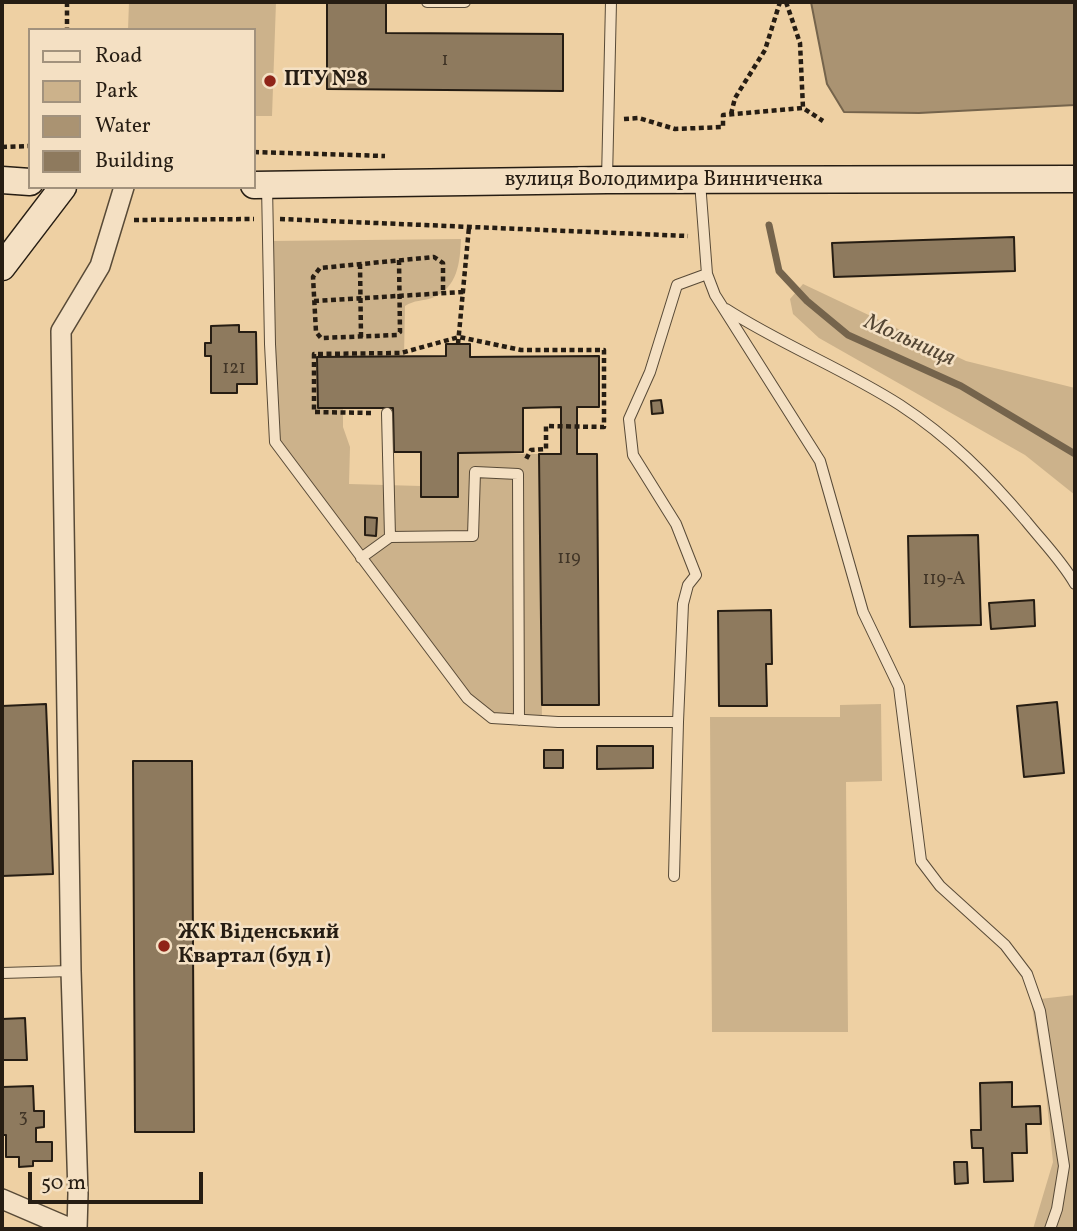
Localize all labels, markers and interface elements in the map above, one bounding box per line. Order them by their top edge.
legend [28,28,256,189]
text: Road [95,42,142,71]
house number: 1 [442,51,448,73]
place label: ПТУ №8 [284,68,368,94]
marker: ПТУ №8 [262,73,278,89]
text: Park [95,77,138,106]
text: Water [95,112,151,141]
text: Building [95,147,174,176]
street label: вулиця Володимира Винниченка [505,168,823,194]
water label: Мольниця [859,310,959,374]
house number: 121 [222,359,246,381]
house number: 119 [557,549,581,571]
house number: 119-А [923,570,965,592]
place label: ЖК Віденський Квартал (буд 1) [178,921,339,971]
marker: ЖК Віденський Квартал (буд 1) [156,938,172,954]
house number: 3 [18,1108,28,1130]
scale bar [32,1158,206,1202]
text: 50 m [41,1169,86,1198]

